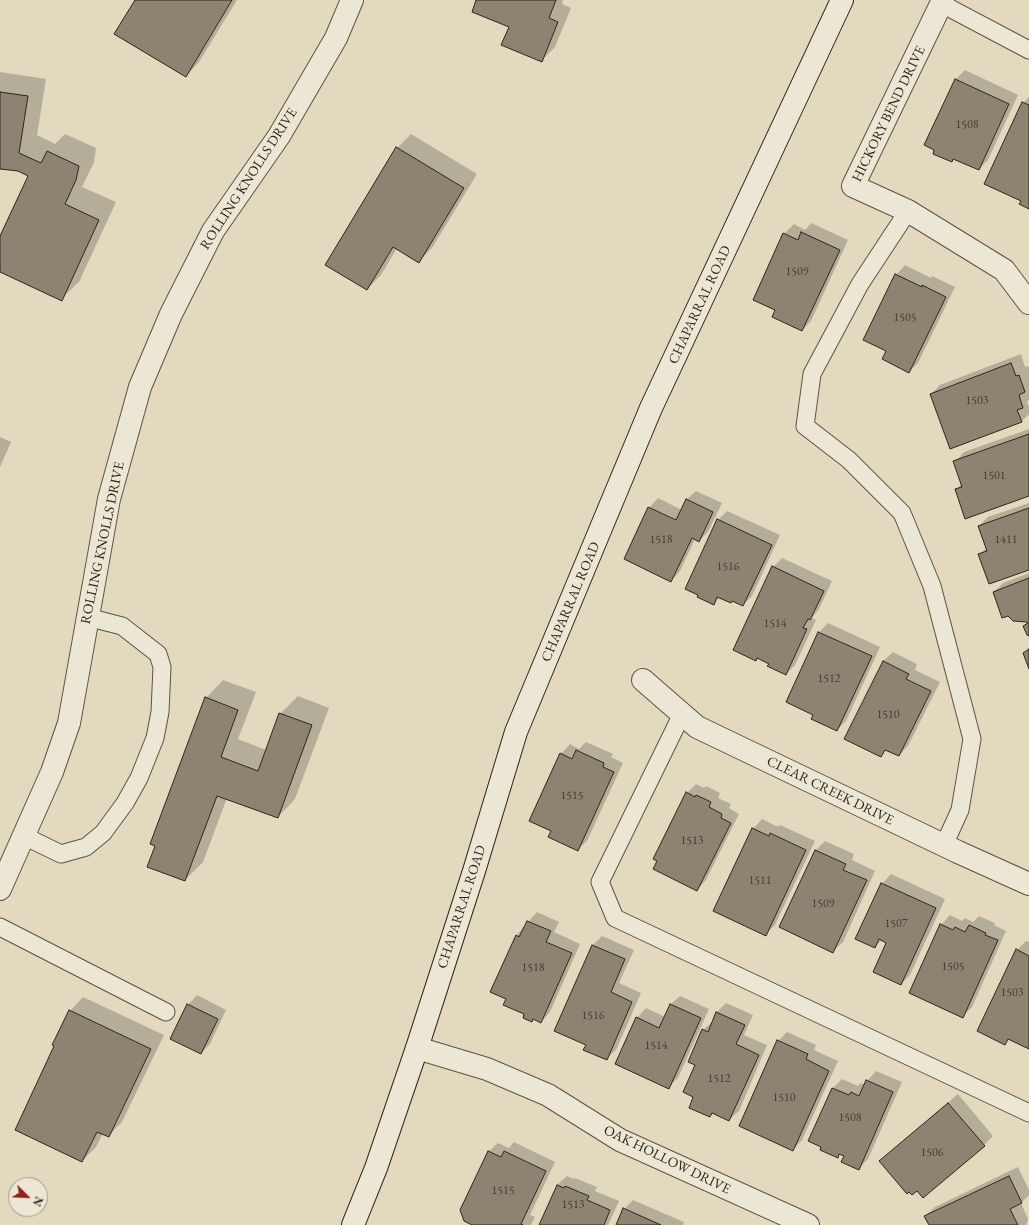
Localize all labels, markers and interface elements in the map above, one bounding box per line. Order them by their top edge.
street label: HICKORY BEND DRIVE [849,43,929,185]
street label: ROLLING KNOLLS DRIVE [197,105,301,253]
house number: 1508 [955,118,979,132]
street label: CHAPARRAL ROAD [665,243,735,367]
house number: 1509 [785,265,809,279]
house number: 1505 [893,311,917,325]
house number: 1503 [965,394,989,408]
street label: ROLLING KNOLLS DRIVE [78,460,128,626]
house number: 1501 [982,469,1006,483]
house number: 1518 [649,533,673,547]
house number: 1411 [994,533,1018,547]
street label: CHAPARRAL ROAD [538,539,604,665]
house number: 1516 [716,560,740,574]
house number: 1514 [763,617,787,631]
house number: 1512 [817,672,841,686]
house number: 1510 [876,708,900,722]
street label: CLEAR CREEK DRIVE [764,753,896,829]
house number: 1515 [560,789,584,803]
house number: 1513 [680,834,704,848]
street label: CHAPARRAL ROAD [434,843,490,971]
house number: 1511 [748,874,772,888]
house number: 1509 [811,897,835,911]
house number: 1507 [884,917,908,931]
house number: 1505 [941,960,965,974]
house number: 1518 [521,961,545,975]
house number: 1503 [1000,986,1024,1000]
house number: 1516 [581,1009,605,1023]
house number: 1514 [644,1039,668,1053]
house number: 1512 [707,1072,731,1086]
house number: 1510 [772,1091,796,1105]
house number: 1508 [838,1111,862,1125]
street label: OAK HOLLOW DRIVE [601,1122,733,1198]
house number: 1506 [920,1146,944,1160]
north arrow [8,1177,48,1217]
house number: 1515 [491,1184,515,1198]
text: N [30,1195,46,1208]
house number: 1513 [561,1198,585,1212]

